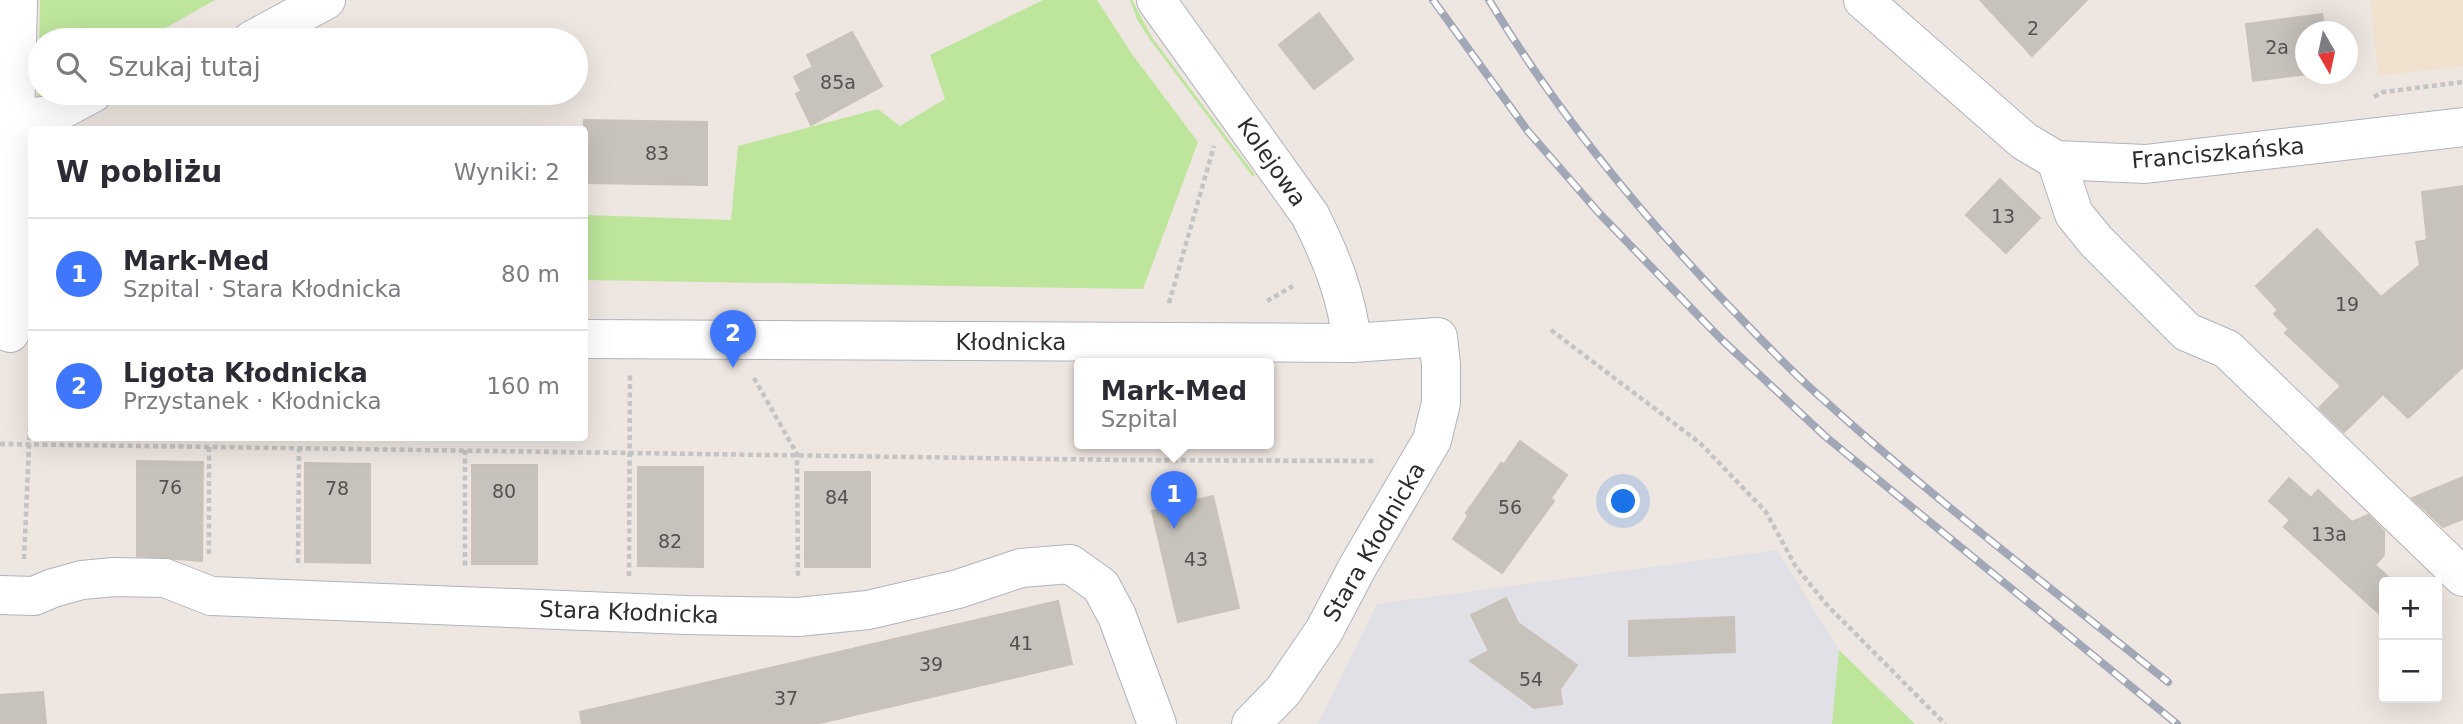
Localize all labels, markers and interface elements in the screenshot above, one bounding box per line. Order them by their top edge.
house number: 2 [2027,17,2039,39]
north arrow [2295,21,2358,84]
search box [28,28,588,105]
house number: 2a [2265,36,2289,58]
icon: search [52,48,90,86]
text: Szukaj tutaj [108,52,261,82]
house number: 85a [820,71,856,93]
street label: Kolejowa [1232,113,1312,211]
street label: Franciszkańska [2131,132,2305,174]
house number: 83 [645,142,669,164]
text: W pobliżu [56,154,222,189]
text: Wyniki: 2 [454,159,560,185]
house number: 13 [1991,205,2015,227]
text: Mark-Med [123,246,269,276]
text: 1 [71,261,87,287]
text: 80 m [501,261,560,287]
text: Szpital · Stara Kłodnicka [123,276,402,302]
house number: 19 [2335,293,2359,315]
pin: 2 [710,310,756,368]
street label: Kłodnicka [956,329,1066,355]
text: Ligota Kłodnicka [123,358,368,388]
popup [1074,358,1274,449]
text: 2 [71,373,87,399]
text: 160 m [486,373,560,399]
text: Mark-Med [1101,376,1247,406]
text: Przystanek · Kłodnicka [123,388,382,414]
text: Szpital [1101,406,1178,432]
street label: Stara Kłodnicka [1318,458,1430,626]
pin: 1 [1151,471,1197,529]
house number: 76 [158,476,182,498]
house number: 78 [325,477,349,499]
house number: 80 [492,480,516,502]
your location [1606,484,1640,518]
house number: 84 [825,486,849,508]
house number: 56 [1498,496,1522,518]
house number: 13a [2311,523,2347,545]
house number: 82 [658,530,682,552]
house number: 43 [1184,548,1208,570]
map controls [2379,577,2442,703]
button: + [2379,577,2442,640]
street label: Stara Kłodnicka [539,596,719,628]
house number: 41 [1009,632,1033,654]
button: − [2379,640,2442,703]
house number: 39 [919,653,943,675]
house number: 54 [1519,668,1543,690]
house number: 37 [774,687,798,709]

